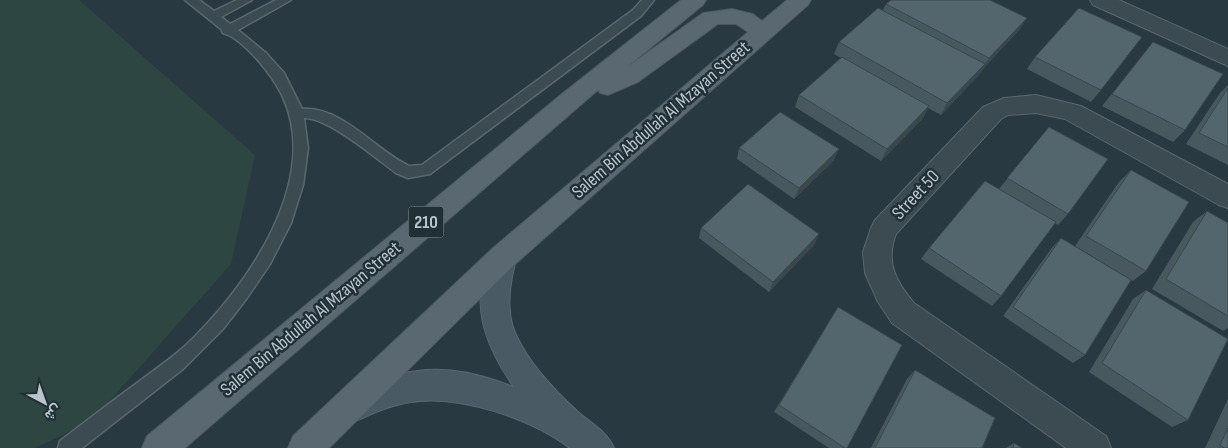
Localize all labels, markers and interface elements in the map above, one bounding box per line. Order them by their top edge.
street label: Salem Bin Abdullah Al Mzayan Street [567,36,755,204]
street label: Street 50 [887,166,945,224]
road number: 210 [408,206,444,238]
street label: Salem Bin Abdullah Al Mzayan Street [216,237,406,401]
north arrow [20,378,70,428]
text: ش [41,400,65,424]

